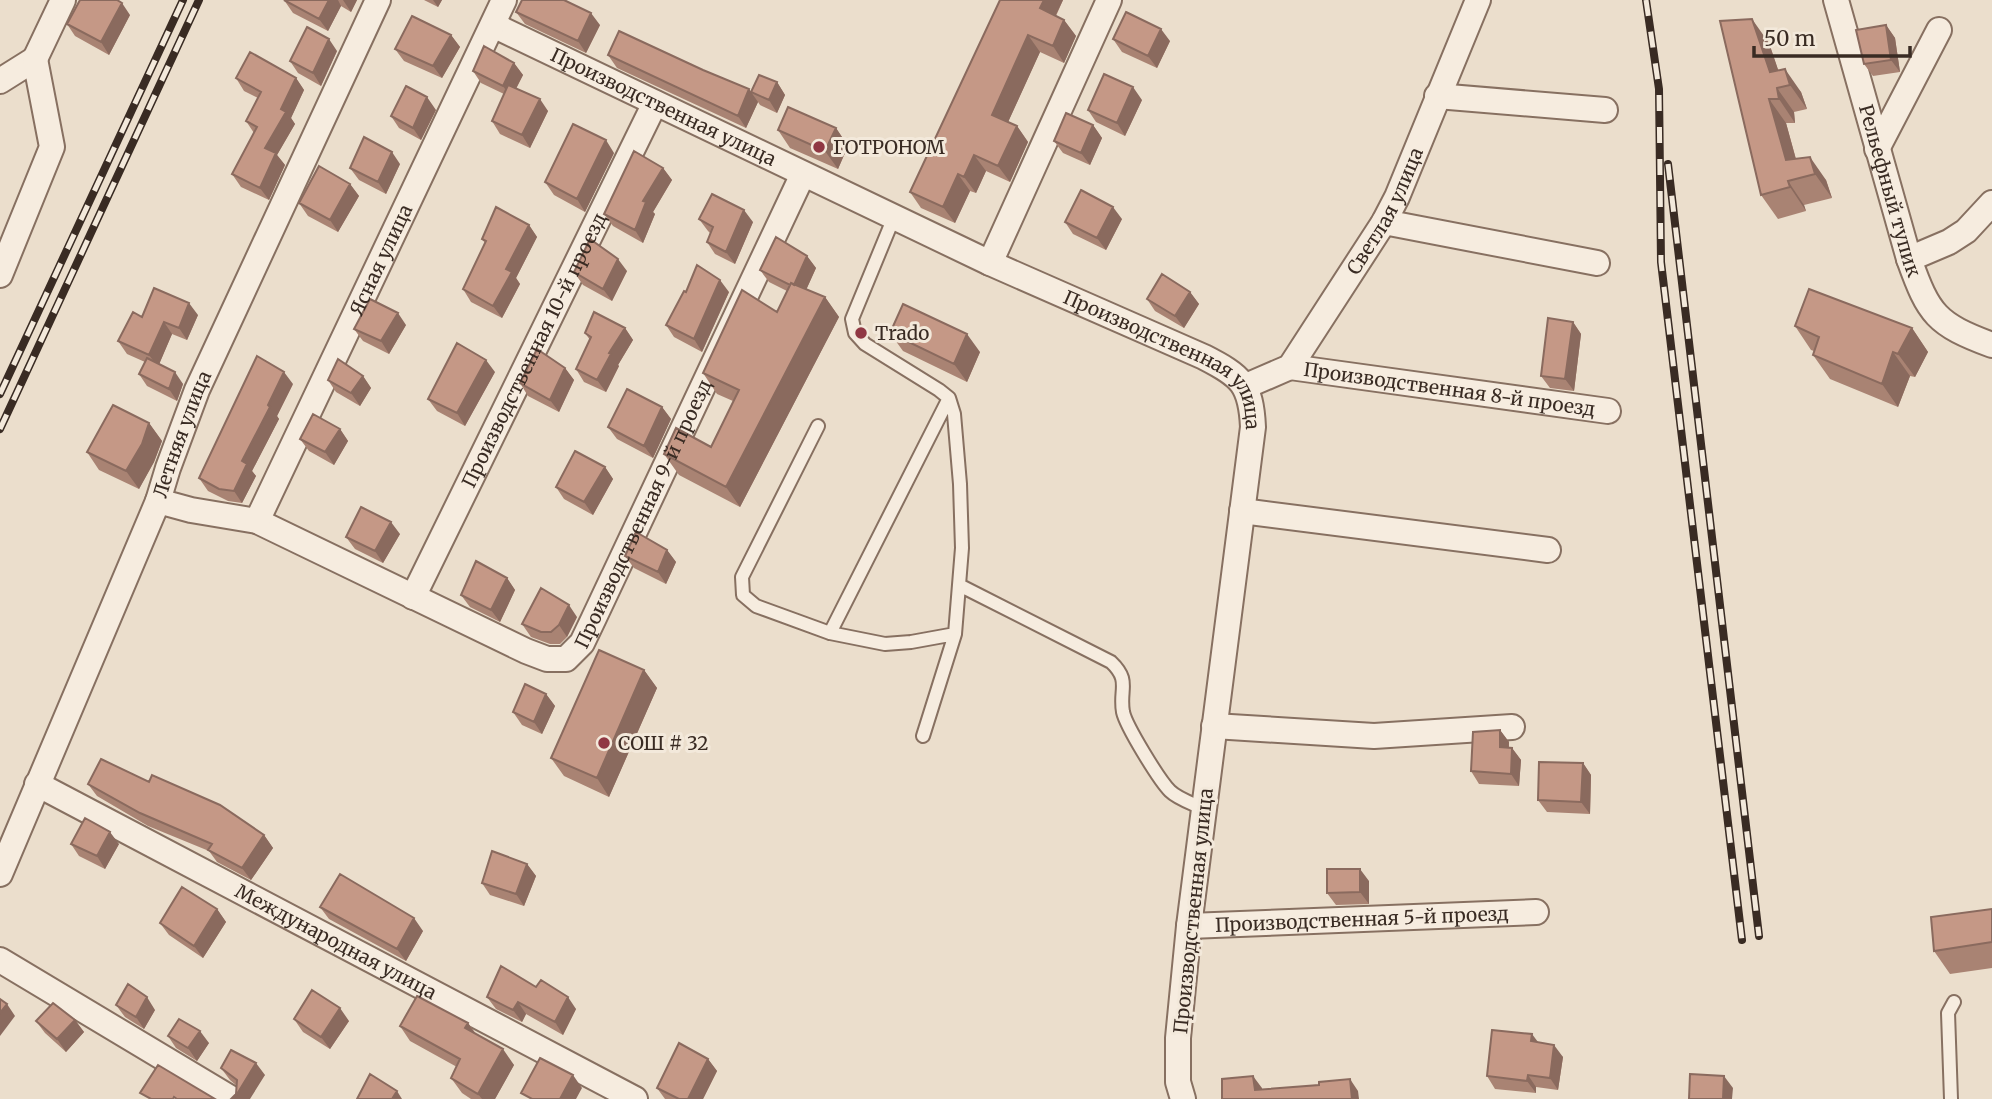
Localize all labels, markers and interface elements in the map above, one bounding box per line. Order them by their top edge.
scale bar [1754,14,1910,58]
text: 50 m [1764,25,1815,52]
street label: Производственная улица [547,42,780,171]
street label: Рельефный тупик [1854,101,1926,280]
place label: ГОТРОНОМ [833,135,945,159]
marker: ГОТРОНОМ [811,139,827,155]
street label: Светлая улица [1341,144,1428,279]
street label: Ясная улица [344,200,417,319]
street label: Производственная 10-й проезд [456,208,612,491]
street label: Производственная улица [1060,285,1265,430]
place label: Trado [875,321,929,345]
marker: Trado [853,325,869,341]
street label: Производственная 8-й проезд [1302,357,1597,421]
street label: Летняя улица [148,367,216,500]
street label: Производственная 9-й проезд [569,375,717,652]
place label: СОШ # 32 [618,731,709,755]
marker: СОШ # 32 [596,735,612,751]
street label: Производственная улица [1168,787,1218,1035]
street label: Международная улица [231,879,441,1004]
street label: Производственная 5-й проезд [1214,901,1509,937]

